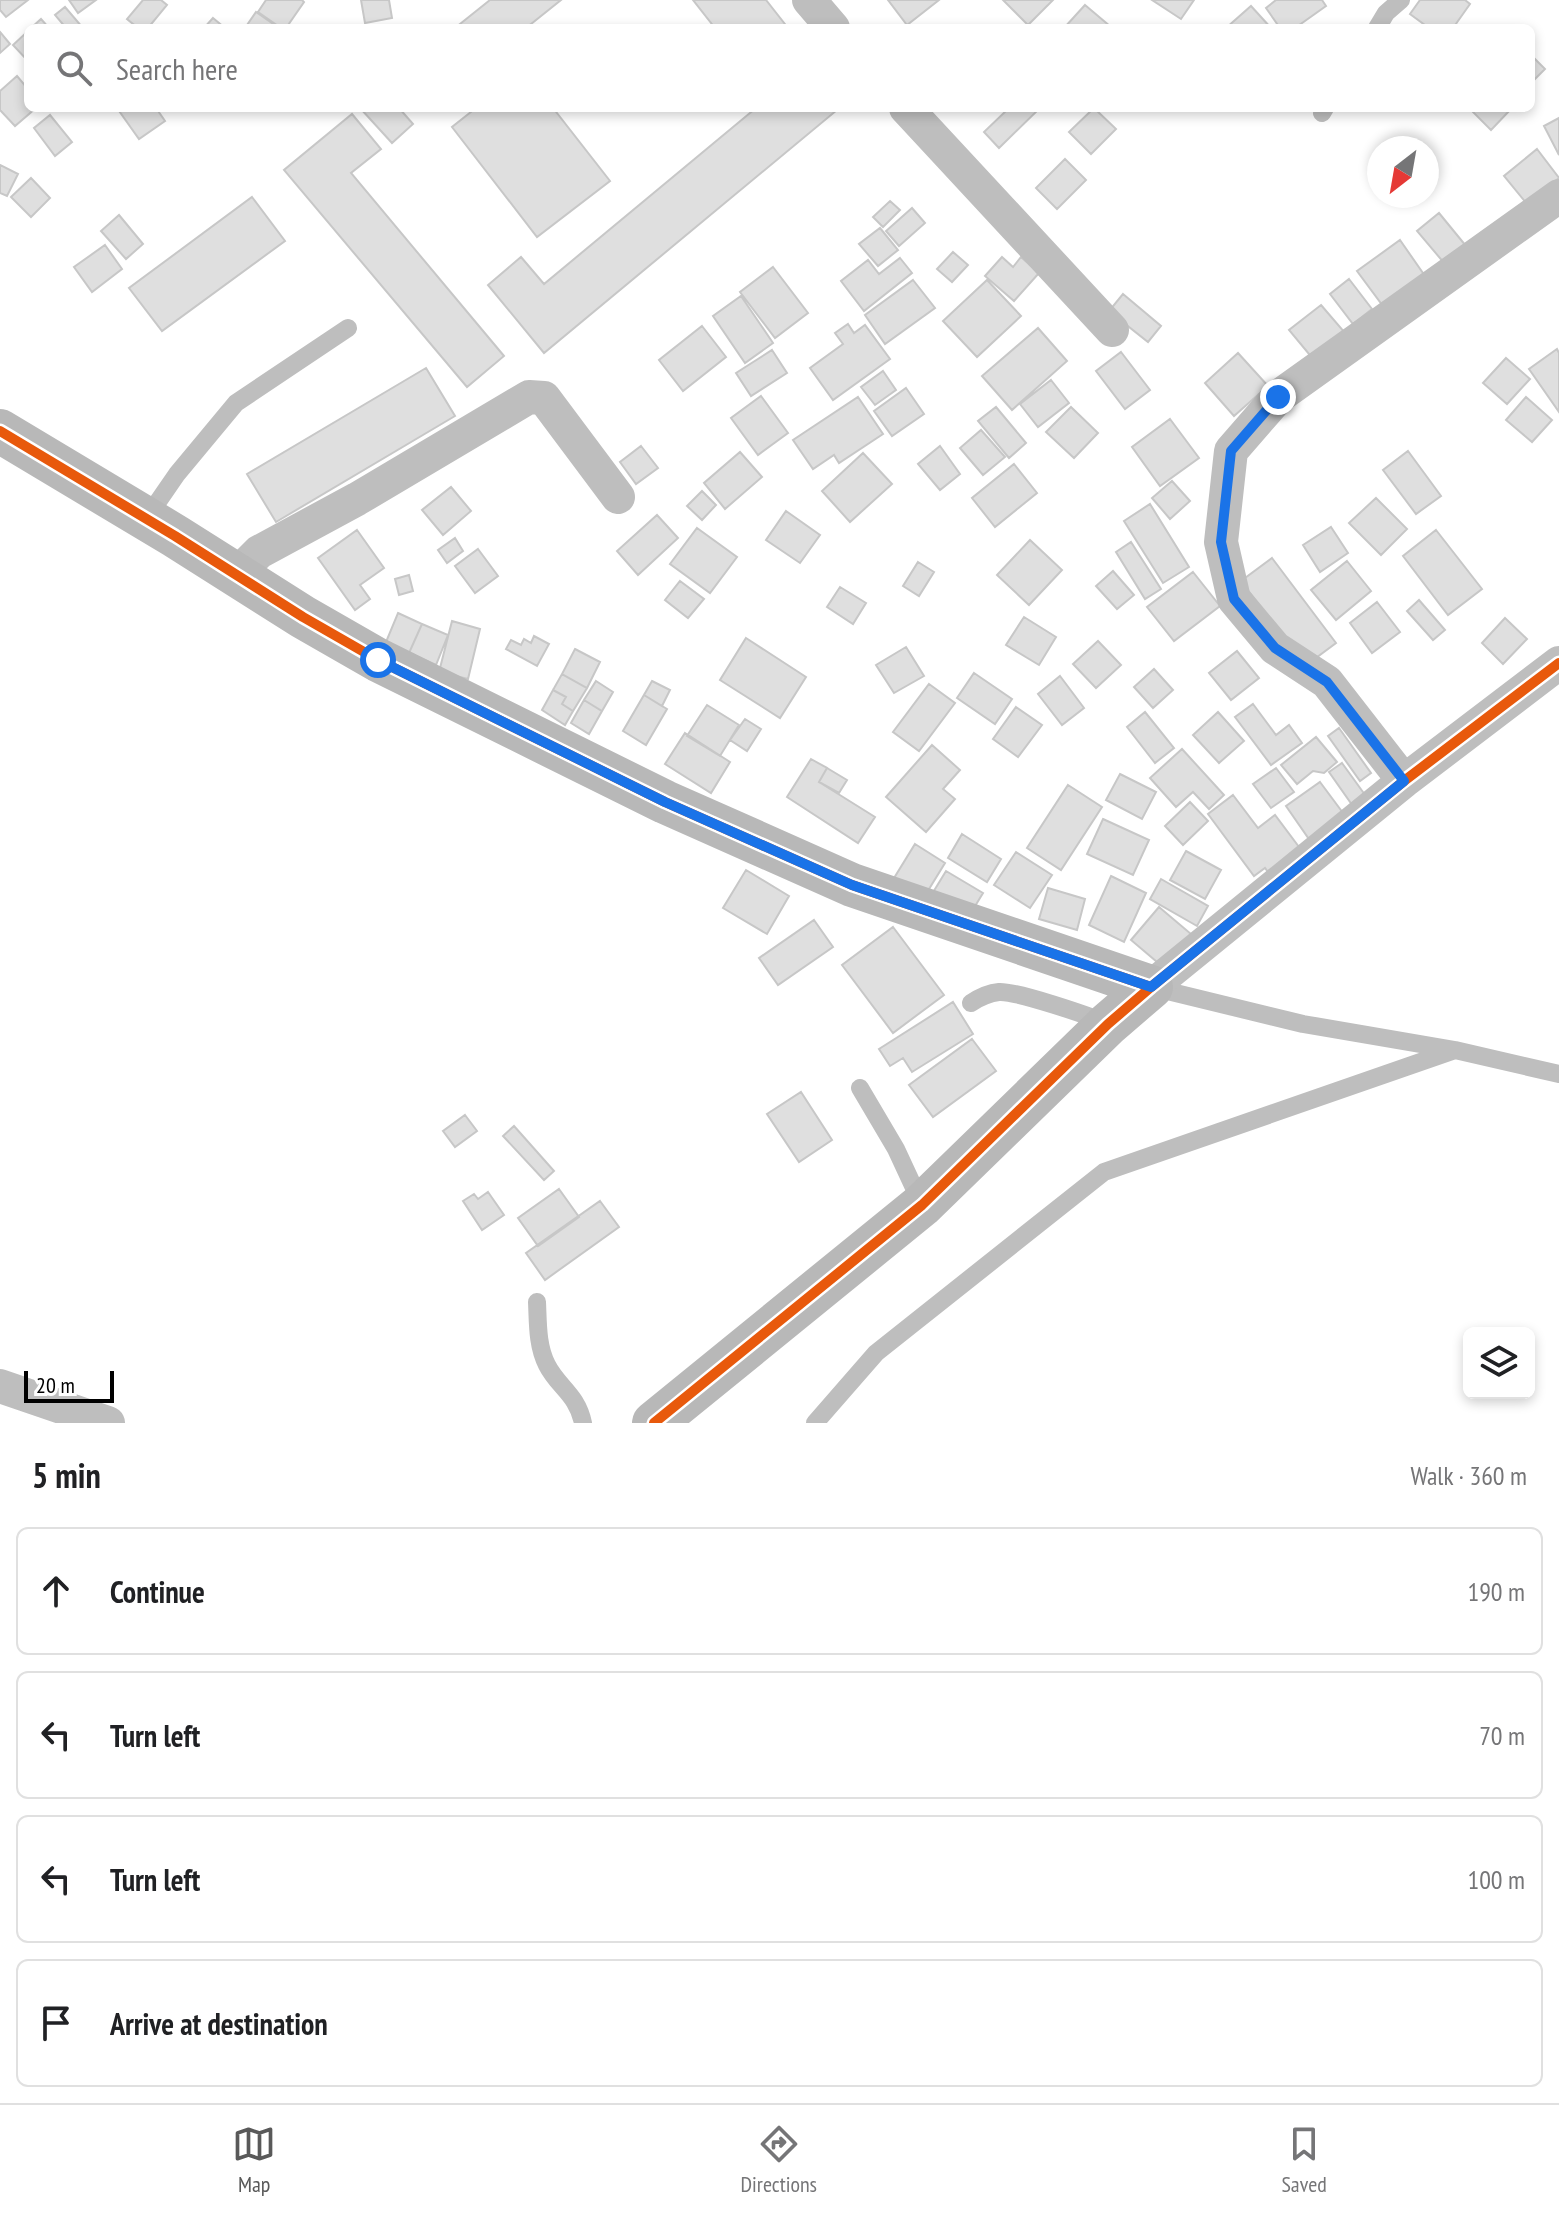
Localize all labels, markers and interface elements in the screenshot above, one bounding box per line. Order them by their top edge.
search box [24,24,1535,112]
icon: search [52,46,96,90]
text: Search here [116,49,238,88]
north arrow [1367,136,1439,208]
route end [1260,379,1296,415]
route start [360,642,396,678]
map controls [1463,1327,1535,1399]
button: layers [1463,1327,1535,1399]
scale bar [24,1367,114,1403]
text: 20 m [36,1371,75,1399]
text: 5 min [32,1453,101,1497]
text: Walk · 360 m [1410,1459,1527,1492]
icon: ahead [34,1569,78,1613]
text: Continue [110,1572,205,1611]
text: 190 m [1467,1575,1525,1608]
icon: left [34,1713,78,1757]
text: Turn left [110,1716,200,1755]
text: 70 m [1479,1719,1525,1752]
icon: left [34,1857,78,1901]
text: Turn left [110,1860,200,1899]
text: 100 m [1467,1863,1525,1896]
icon: arrive [34,2001,78,2045]
text: Arrive at destination [110,2004,328,2043]
tab: Map [232,2122,276,2198]
tab: Directions [741,2122,817,2198]
tab: Saved [1281,2122,1327,2198]

